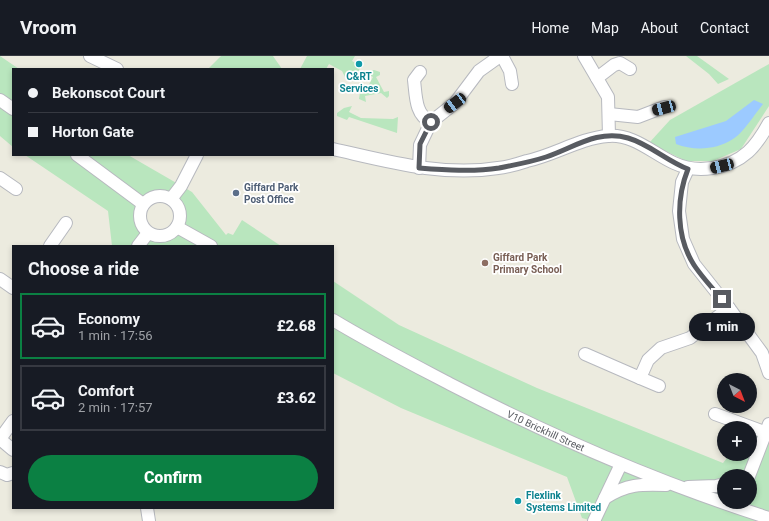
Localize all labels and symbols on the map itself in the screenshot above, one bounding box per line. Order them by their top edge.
marker: C&RT Services [354,59,364,69]
place label: C&RT Services [340,71,378,94]
car [442,91,468,115]
car [651,99,677,117]
route start [422,113,440,131]
car [709,157,735,175]
place label: Giffard Park Post Office [244,182,299,205]
marker: Giffard Park Post Office [231,188,241,198]
place label: Giffard Park Primary School [493,252,562,275]
marker: Giffard Park Primary School [480,258,490,268]
route end [713,290,731,308]
callout: 1 min [689,313,755,341]
north arrow [717,373,757,413]
street label: V10 Brickhill Street [505,408,586,453]
place label: Flexlink Systems Limited [526,490,602,513]
marker: Flexlink Systems Limited [513,496,523,506]

